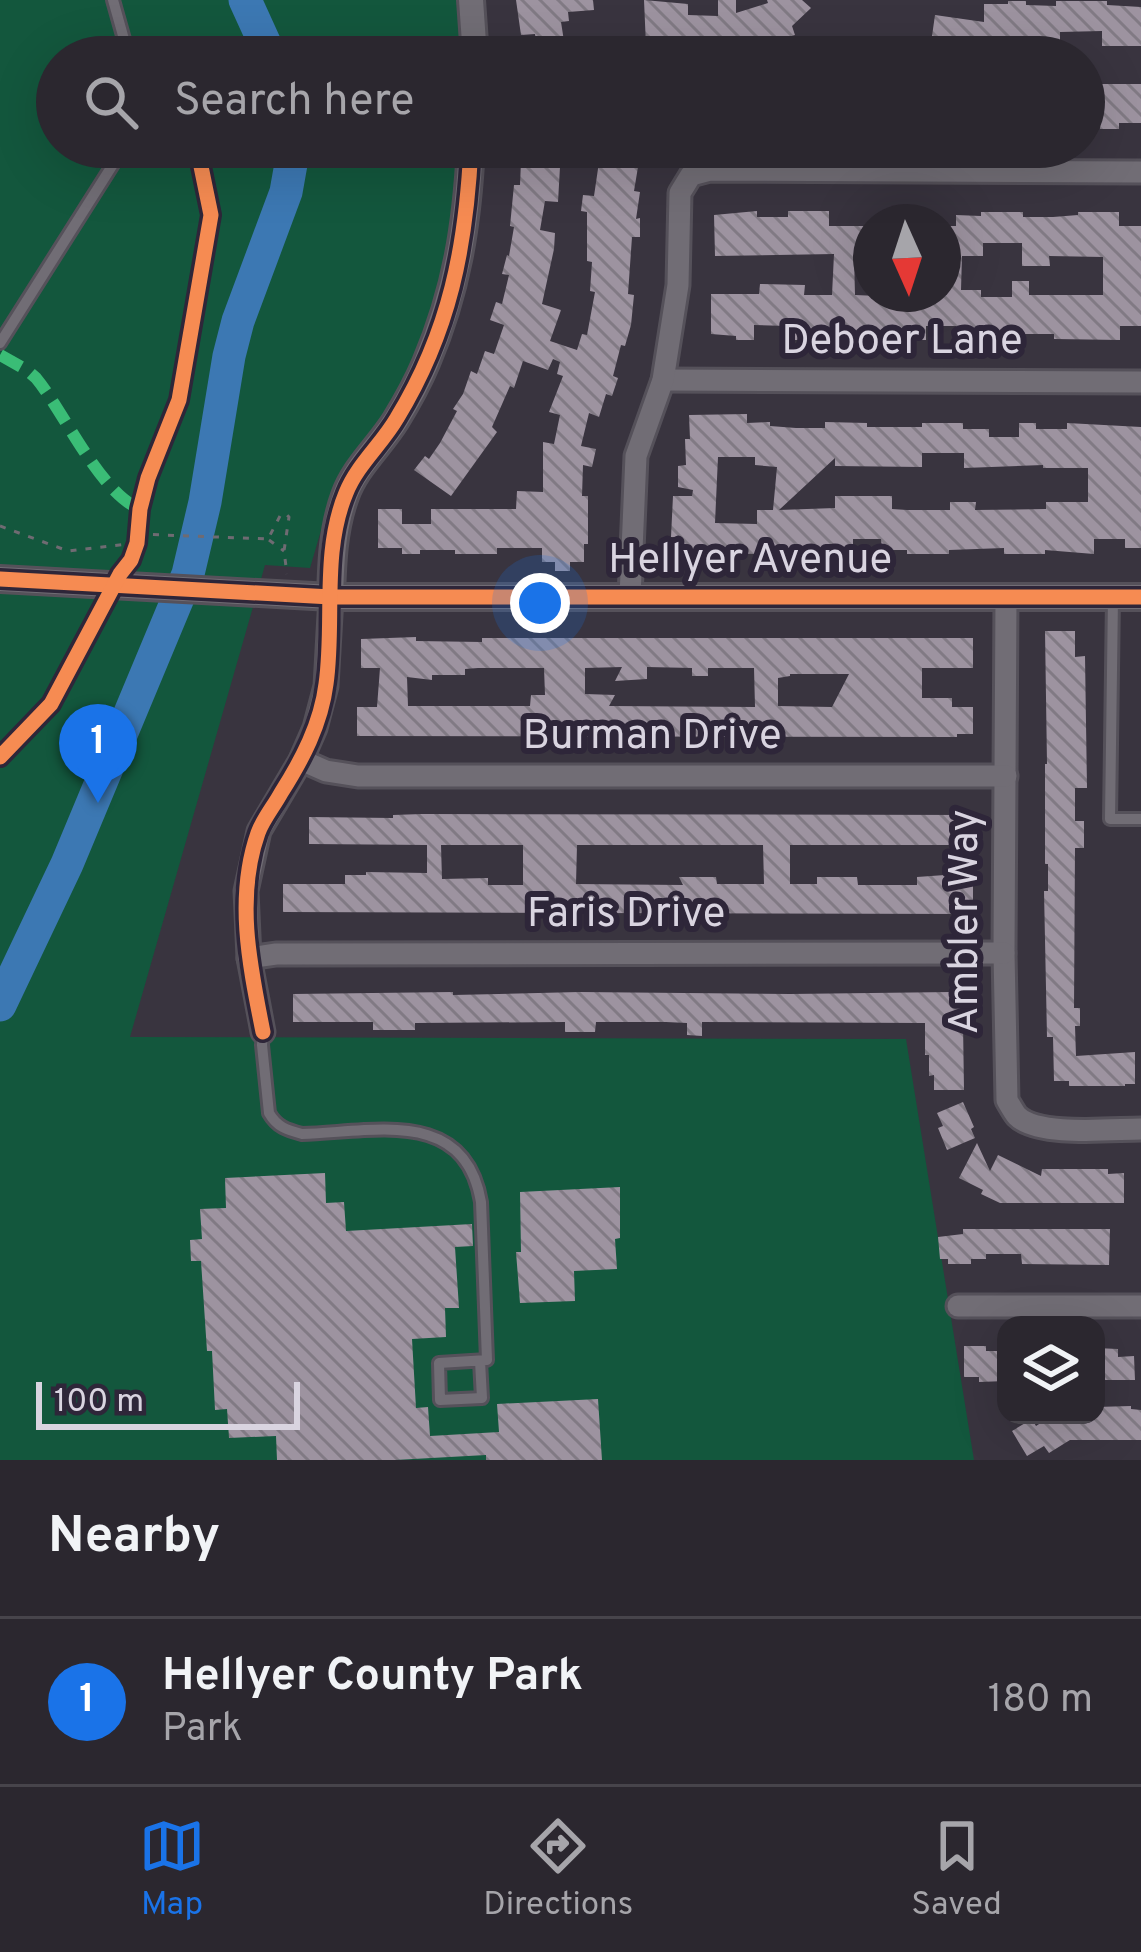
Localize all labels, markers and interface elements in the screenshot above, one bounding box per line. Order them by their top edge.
search box [36,36,1105,168]
icon: search [78,69,144,135]
text: Search here [174,74,414,131]
north arrow [853,204,961,312]
street label: Deboer Lane [781,316,1023,369]
street label: Hellyer Avenue [608,535,892,588]
your location [510,573,570,633]
pin: 1 [59,704,137,803]
street label: Burman Drive [522,711,782,764]
street label: Ambler Way [940,809,993,1035]
street label: Faris Drive [527,889,725,942]
map controls [997,1316,1105,1424]
button: layers [997,1316,1105,1424]
scale bar [36,1376,300,1429]
text: 100 m [54,1382,144,1424]
text: Nearby [48,1506,220,1571]
text: Hellyer County Park [162,1649,583,1706]
text: 1 [79,1677,95,1726]
text: 180 m [988,1677,1093,1726]
text: Park [162,1706,243,1755]
tab: Map [139,1813,205,1927]
tab: Directions [483,1813,633,1927]
tab: Saved [911,1813,1002,1927]

